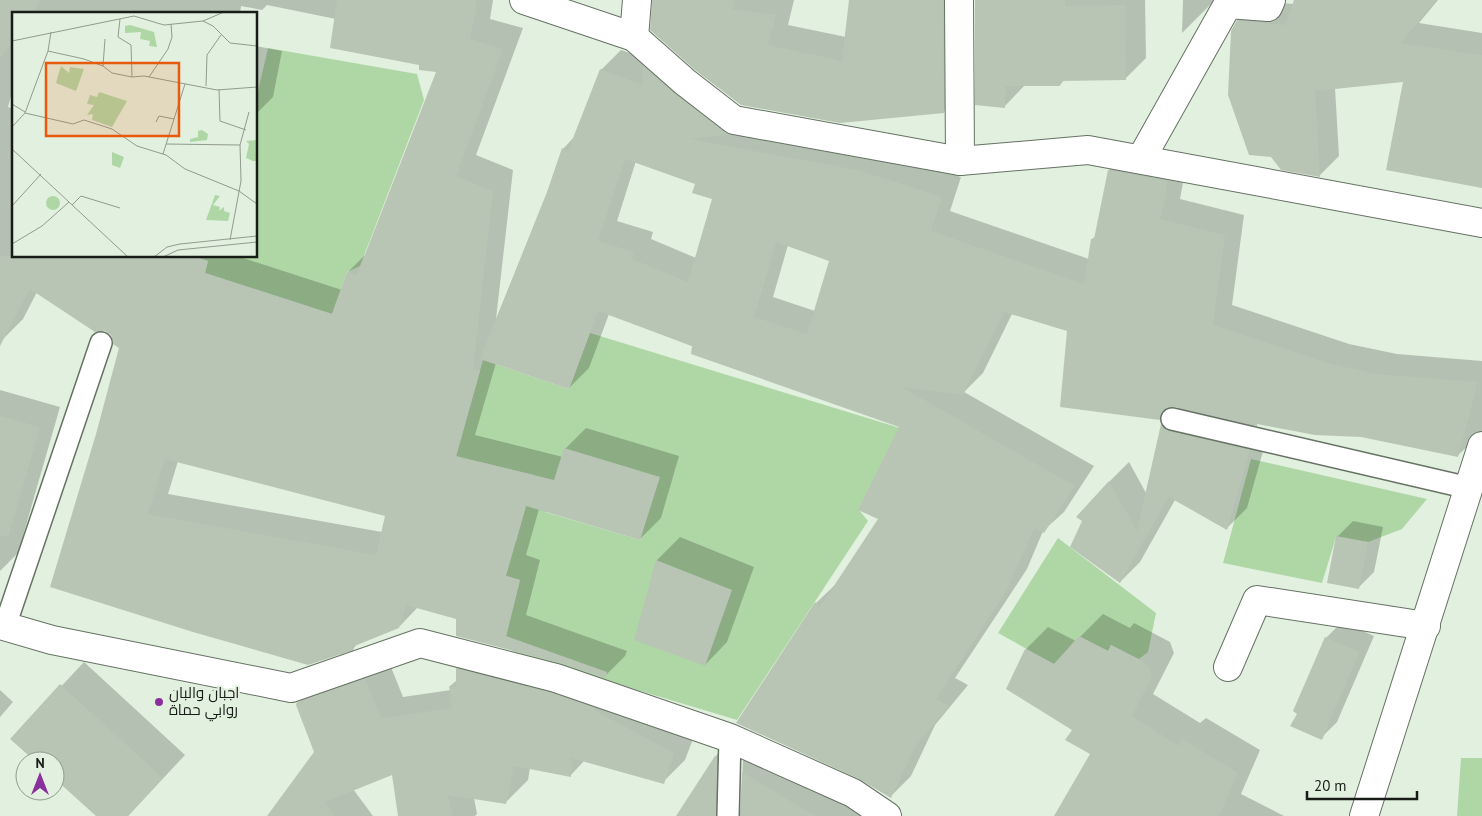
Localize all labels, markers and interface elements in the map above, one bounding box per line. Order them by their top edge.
inset map [12,12,258,258]
place label: اجبان والبان روابي حماة [169,683,239,722]
marker: اجبان والبان روابي حماة [153,696,165,708]
north arrow [15,751,65,801]
text: N [35,754,45,772]
scale bar [1307,768,1417,800]
text: 20 m [1314,776,1347,795]

